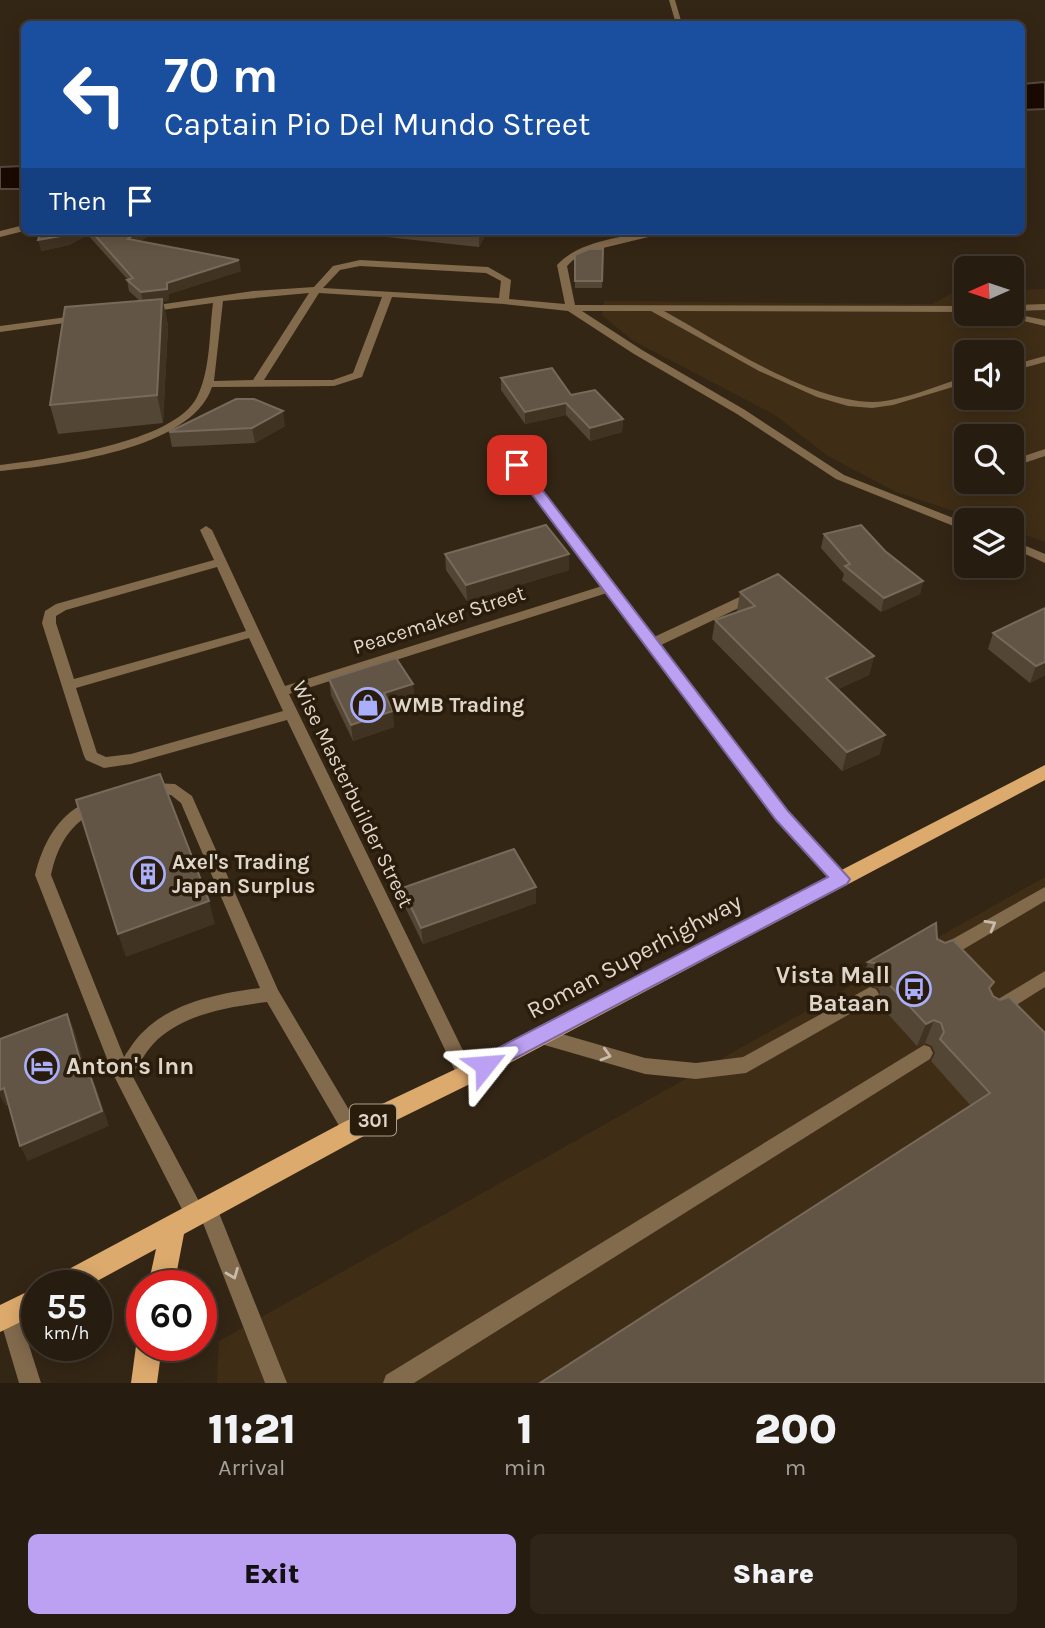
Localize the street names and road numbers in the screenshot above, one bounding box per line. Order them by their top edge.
street label: Peacemaker Street [350,581,528,659]
street label: Wise Masterbuilder Street [288,677,418,911]
street label: Roman Superhighway [522,887,746,1025]
road number: 301 [350,1104,396,1136]

